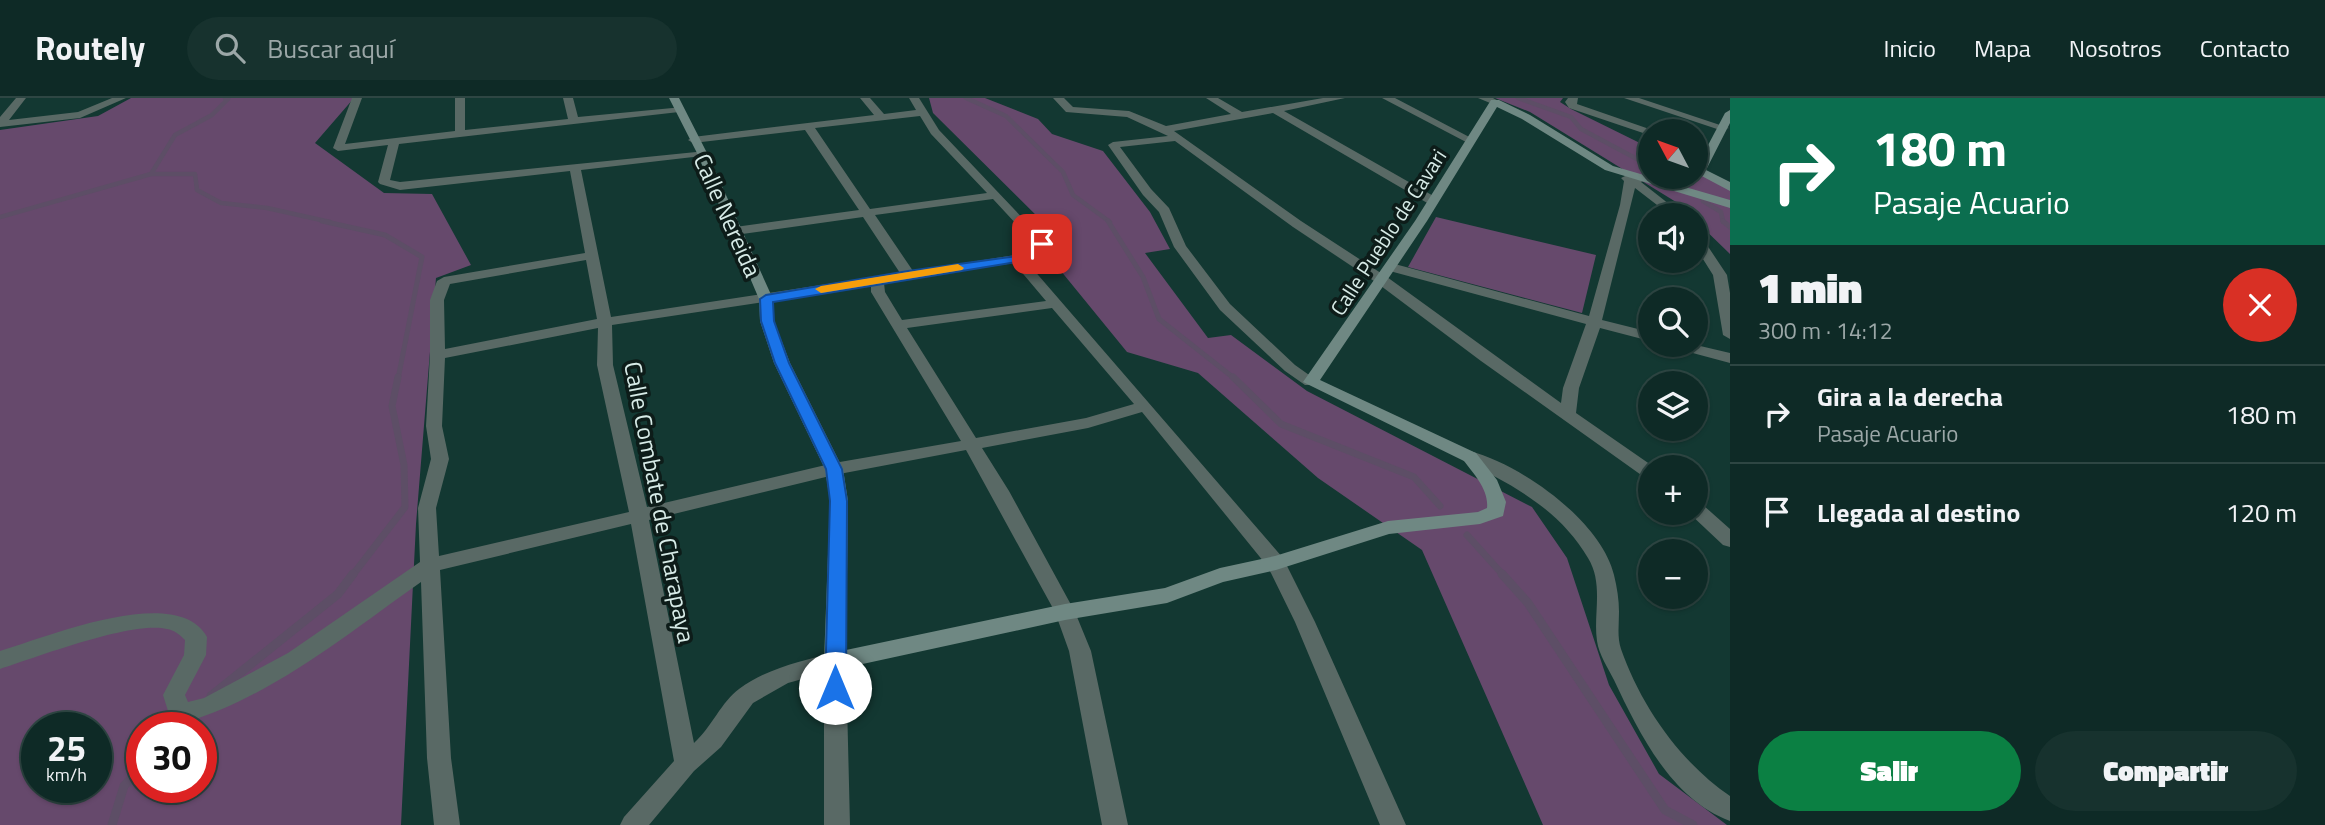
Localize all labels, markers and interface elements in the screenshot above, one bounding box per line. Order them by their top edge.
search box [187,17,677,80]
text: Routely [35,23,145,73]
icon: search [211,29,249,67]
text: Buscar aquí [267,29,394,68]
text: Inicio [1884,30,1936,66]
text: Mapa [1974,30,2031,66]
text: Nosotros [2069,30,2162,66]
text: Contacto [2200,30,2290,66]
text: 180 m [1873,110,2007,185]
north arrow [1638,119,1708,189]
map controls [1638,119,1708,609]
icon: right [1758,126,1849,217]
street label: Calle Pueblo de Cavari [1322,142,1454,322]
street label: Calle Nereida [685,147,771,283]
text: Pasaje Acuario [1873,178,2070,226]
button: sound [1638,203,1708,273]
pin [1012,214,1072,274]
icon: arrive [1023,225,1061,263]
text: 1 min [1758,255,1862,319]
button: close [2223,268,2297,342]
button: search [1638,287,1708,357]
text: 300 m · 14:12 [1758,313,1893,348]
street label: Calle Combate de Charapaya [615,358,705,646]
button: layers [1638,371,1708,441]
text: Gira a la derecha [1817,377,2003,416]
icon: right [1758,395,1796,433]
text: 180 m [2226,395,2297,434]
text: Pasaje Acuario [1817,416,1958,451]
button: + [1638,455,1708,525]
icon: arrive [1758,493,1796,531]
text: Llegada al destino [1817,493,2020,532]
text: 120 m [2226,493,2297,532]
button: − [1638,539,1708,609]
position arrow [798,651,872,725]
speed limit sign: 30 [126,712,217,803]
text: 25 [47,721,86,775]
button: Salir [1758,731,2021,811]
button: Compartir [2035,731,2297,811]
text: km/h [46,761,87,788]

